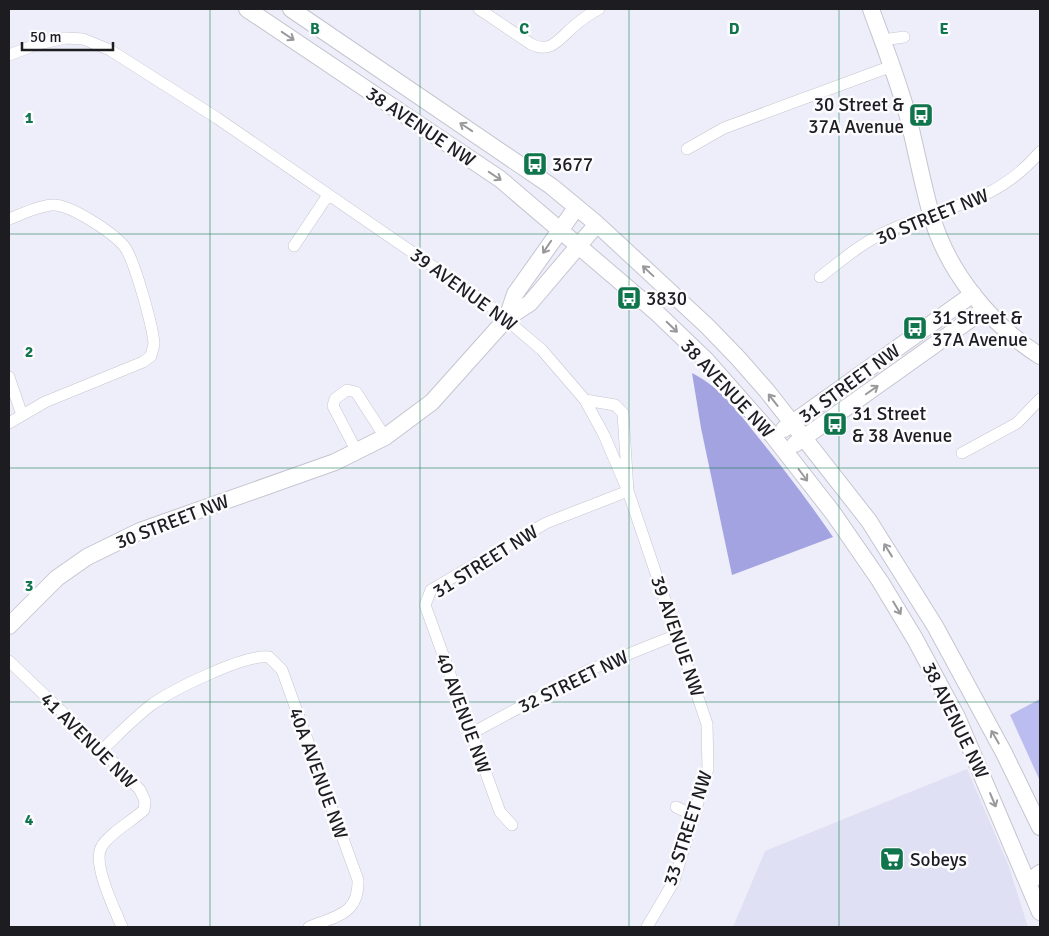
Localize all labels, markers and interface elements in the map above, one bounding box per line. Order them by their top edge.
text: B [310,19,320,39]
text: C [519,19,529,39]
text: D [729,19,740,39]
text: E [939,19,949,39]
scale bar [22,20,114,52]
text: 50 m [30,28,61,46]
one-way arrow [280,31,294,41]
street label: 38 AVENUE NW [361,81,480,172]
place label: 30 Street & 37A Avenue [808,93,904,139]
bus stop icon: 30 Street & 37A Avenue [908,102,934,128]
text: 1 [25,108,34,128]
one-way arrow [459,122,473,132]
bus stop icon: 3677 [522,151,548,177]
place label: 3677 [552,153,593,177]
one-way arrow [487,171,501,181]
street label: 30 STREET NW [872,183,992,250]
one-way arrow [542,239,552,253]
street label: 39 AVENUE NW [405,243,522,337]
one-way arrow [641,265,654,277]
bus stop icon: 3830 [616,285,642,311]
place label: 3830 [646,287,687,311]
place label: 31 Street & 37A Avenue [932,306,1028,352]
bus stop icon: 31 Street & 37A Avenue [902,315,928,341]
one-way arrow [665,321,678,333]
street label: 38 AVENUE NW [675,334,779,443]
street label: 31 STREET NW [794,339,905,429]
text: 2 [25,342,33,362]
one-way arrow [865,385,879,395]
one-way arrow [768,393,779,406]
place label: 31 Street & 38 Avenue [852,402,952,448]
bus stop icon: 31 Street & 38 Avenue [822,411,848,437]
one-way arrow [798,468,809,481]
street label: 30 STREET NW [112,489,232,555]
street label: 31 STREET NW [428,520,543,604]
one-way arrow [882,544,892,558]
street label: 39 AVENUE NW [645,573,709,700]
text: 3 [25,576,33,596]
one-way arrow [892,600,902,614]
street label: 32 STREET NW [514,645,632,719]
street label: 40 AVENUE NW [430,650,496,777]
street label: 38 AVENUE NW [917,658,994,783]
street label: 41 AVENUE NW [35,687,142,794]
street label: 40A AVENUE NW [283,704,353,842]
one-way arrow [989,730,999,744]
street label: 33 STREET NW [658,768,718,889]
one-way arrow [990,792,999,807]
text: 4 [25,810,34,830]
supermarket icon: Sobeys [879,846,905,872]
place label: Sobeys [910,848,967,872]

